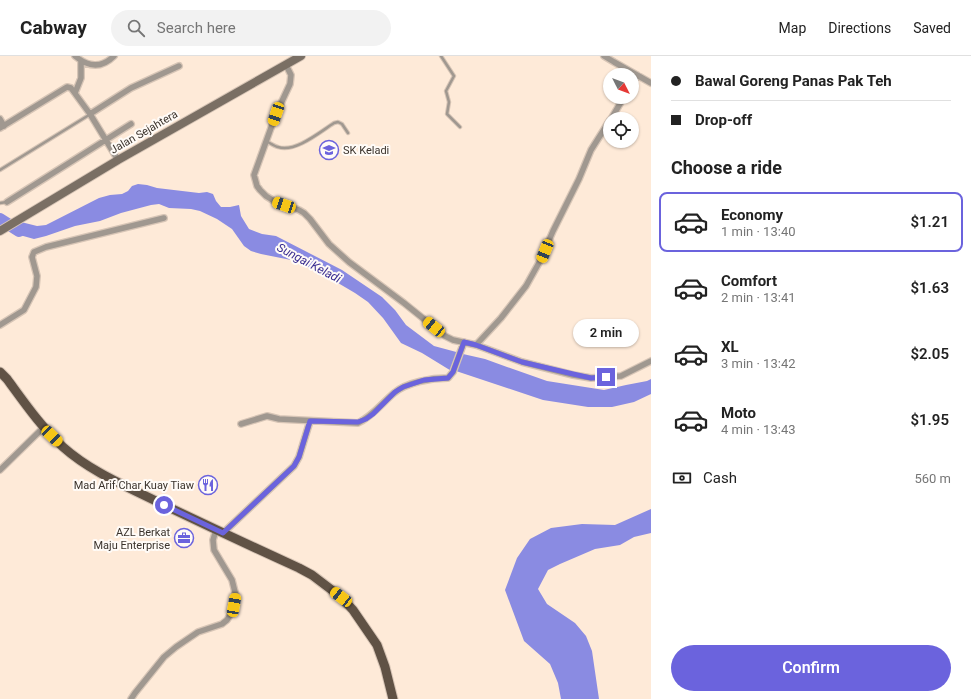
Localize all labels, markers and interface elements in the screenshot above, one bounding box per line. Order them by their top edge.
search box [111,10,391,46]
text: Cabway [20,16,87,39]
icon: search [125,17,147,39]
text: Search here [157,19,236,37]
text: Map [779,20,806,36]
text: Directions [828,20,891,36]
text: Saved [913,20,951,36]
north arrow [603,68,639,104]
map controls [603,68,639,148]
text: Bawal Goreng Panas Pak Teh [695,72,892,90]
car [266,101,286,127]
street label: Jalan Sejahtera [108,107,180,157]
text: Drop-off [695,111,752,129]
button: locate [603,112,639,148]
school or university icon: SK Keladi [318,139,340,161]
place label: SK Keladi [343,144,389,157]
text: Choose a ride [671,157,782,178]
car [271,195,297,215]
icon: car [673,204,709,240]
text: Economy [721,206,783,224]
text: $1.21 [910,213,949,231]
text: 1 min · 13:40 [721,224,796,239]
car [535,238,555,264]
water label: Sungai Keladi [275,240,343,286]
icon: car [673,270,709,306]
text: Comfort [721,272,777,290]
text: $1.63 [910,279,949,297]
text: 2 min · 13:41 [721,290,796,305]
car [421,315,447,339]
callout: 2 min [573,319,639,347]
text: 2 min [590,325,622,340]
icon: car [673,336,709,372]
text: XL [721,338,739,356]
text: $2.05 [910,345,949,363]
text: 3 min · 13:42 [721,356,796,371]
route end [597,368,615,386]
icon: car [673,402,709,438]
text: Moto [721,404,756,422]
text: $1.95 [910,411,949,429]
text: 4 min · 13:43 [721,422,796,437]
car [39,423,65,449]
icon: cash [671,467,693,489]
text: Cash [703,469,737,487]
text: 560 m [914,471,951,486]
restaurant icon: Mad Arif Char Kuay Tiaw [197,474,219,496]
place label: Mad Arif Char Kuay Tiaw [74,479,195,492]
route start [155,496,173,514]
place label: AZL Berkat Maju Enterprise [93,526,170,552]
office icon: AZL Berkat Maju Enterprise [173,527,195,549]
car [328,585,354,609]
car [226,592,242,618]
button: Confirm [671,645,951,691]

